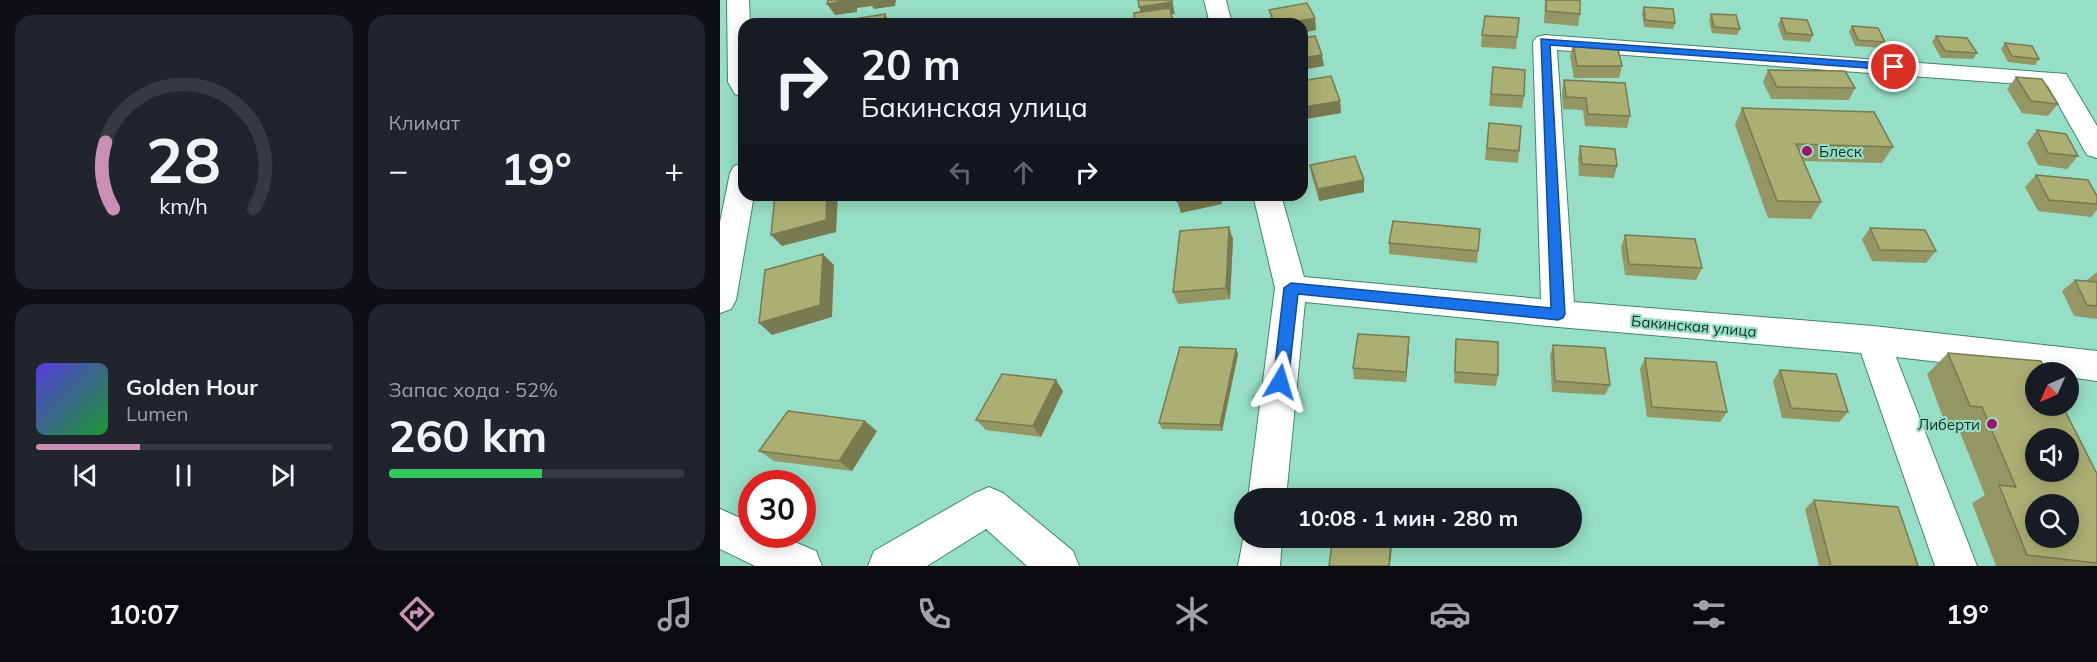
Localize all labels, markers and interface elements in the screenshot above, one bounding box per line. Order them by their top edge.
text: 20 m [861,38,961,91]
pin [1868,41,1919,92]
icon: right [762,42,840,120]
icon: arrive [1877,50,1910,83]
text: Бакинская улица [861,90,1088,124]
text: Климат [389,110,460,135]
text: 28 [146,120,221,199]
text: 19° [501,140,572,196]
place label: Блеск [1819,142,1863,161]
marker: Блеск [1800,144,1814,158]
text: − [389,149,408,190]
text: + [664,149,684,190]
icon: left [944,156,977,189]
icon: ahead [1007,156,1040,189]
icon: right [1070,156,1103,189]
text: km/h [159,192,208,219]
street label: Бакинская улица [1630,311,1758,341]
position arrow [1248,350,1312,414]
north arrow [2025,362,2079,416]
map controls [2025,362,2079,548]
text: Golden Hour [126,373,258,401]
text: Запас хода · 52% [389,377,558,402]
text: Lumen [126,401,188,426]
text: 260 km [389,407,547,463]
place label: Либерти [1918,415,1980,434]
marker: Либерти [1985,417,1999,431]
button: sound [2025,428,2079,482]
icon: previous [69,459,102,492]
icon: pause [167,459,200,492]
icon: next [266,459,299,492]
speed limit sign: 30 [738,470,816,548]
button: search [2025,494,2079,548]
text: 10:08 · 1 мин · 280 m [1298,504,1518,532]
icon: directions [396,593,438,635]
icon: music [654,593,696,635]
icon: phone [913,593,955,635]
icon: climate [1171,593,1213,635]
icon: car [1429,593,1471,635]
icon: filters [1688,593,1730,635]
text: 10:07 [108,597,180,631]
text: 19° [1946,597,1989,631]

